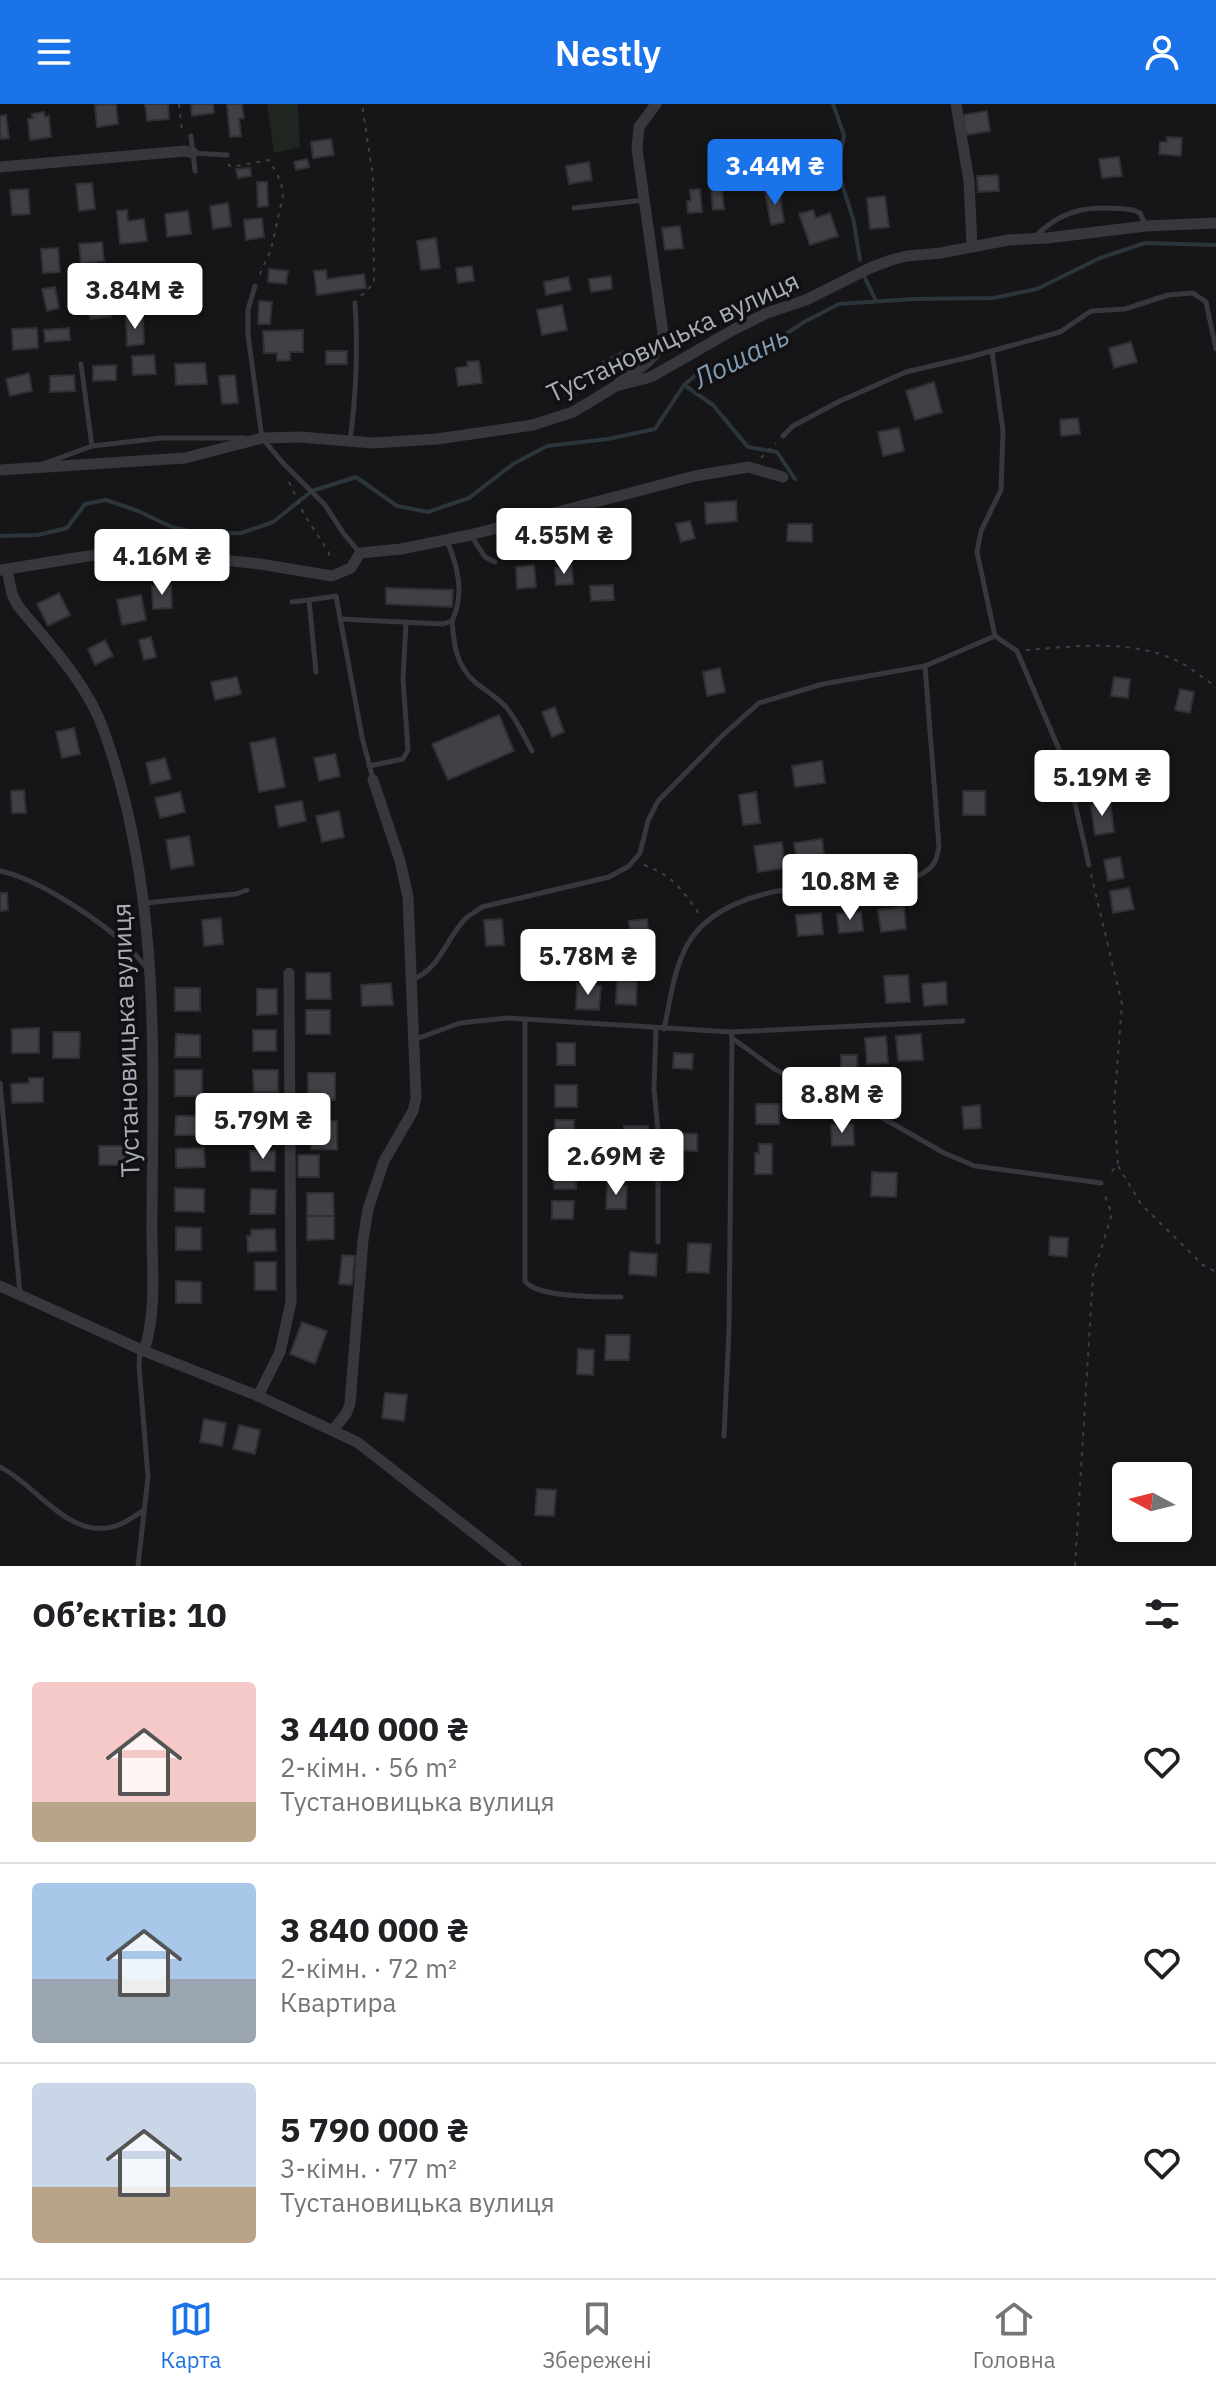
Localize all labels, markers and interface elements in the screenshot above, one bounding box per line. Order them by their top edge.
text: Nestly [555,29,661,76]
icon: menu [32,30,76,74]
icon: person [1140,30,1184,74]
pin: 3.44M ₴ [701,139,849,207]
text: 3.44M ₴ [725,148,825,182]
pin: 3.84M ₴ [61,263,209,331]
street label: Тустановицька вулиця [541,263,804,410]
text: 3.84M ₴ [85,272,185,306]
water label: Лошань [685,317,795,397]
pin: 4.55M ₴ [490,508,638,576]
text: 4.55M ₴ [514,517,614,551]
pin: 4.16M ₴ [88,529,236,597]
text: 4.16M ₴ [112,538,212,572]
pin: 5.19M ₴ [1028,750,1176,818]
text: 5.19M ₴ [1052,759,1152,793]
pin: 10.8M ₴ [776,854,924,922]
text: 10.8M ₴ [800,863,900,897]
street label: Тустановицька вулиця [103,902,147,1178]
pin: 5.78M ₴ [514,929,662,997]
text: 5.78M ₴ [538,938,638,972]
pin: 8.8M ₴ [777,1067,907,1135]
text: 8.8M ₴ [800,1076,884,1110]
pin: 5.79M ₴ [189,1093,337,1161]
text: 5.79M ₴ [213,1102,313,1136]
pin: 2.69M ₴ [542,1129,690,1197]
text: 2.69M ₴ [566,1138,666,1172]
north arrow [1112,1462,1192,1542]
map controls [1112,1462,1192,1542]
text: Об’єктів: 10 [32,1592,227,1636]
icon: filters [1140,1592,1184,1636]
text: 3 440 000 ₴ [280,1706,469,1750]
icon: home [96,1714,192,1810]
icon: heart [1140,1740,1184,1784]
text: 2-кімн. · 56 m² [280,1750,457,1784]
text: Тустановицька вулиця [280,1784,555,1818]
text: 3 840 000 ₴ [280,1907,469,1951]
icon: home [96,1915,192,2011]
icon: heart [1140,1941,1184,1985]
text: 2-кімн. · 72 m² [280,1951,457,1985]
text: Квартира [280,1985,397,2019]
text: 5 790 000 ₴ [280,2107,469,2151]
icon: home [96,2115,192,2211]
icon: heart [1140,2141,1184,2185]
text: 3-кімн. · 77 m² [280,2151,457,2185]
text: Тустановицька вулиця [280,2185,555,2219]
tab: Карта [161,2297,221,2374]
tab: Збережені [542,2297,651,2374]
tab: Головна [973,2297,1055,2374]

